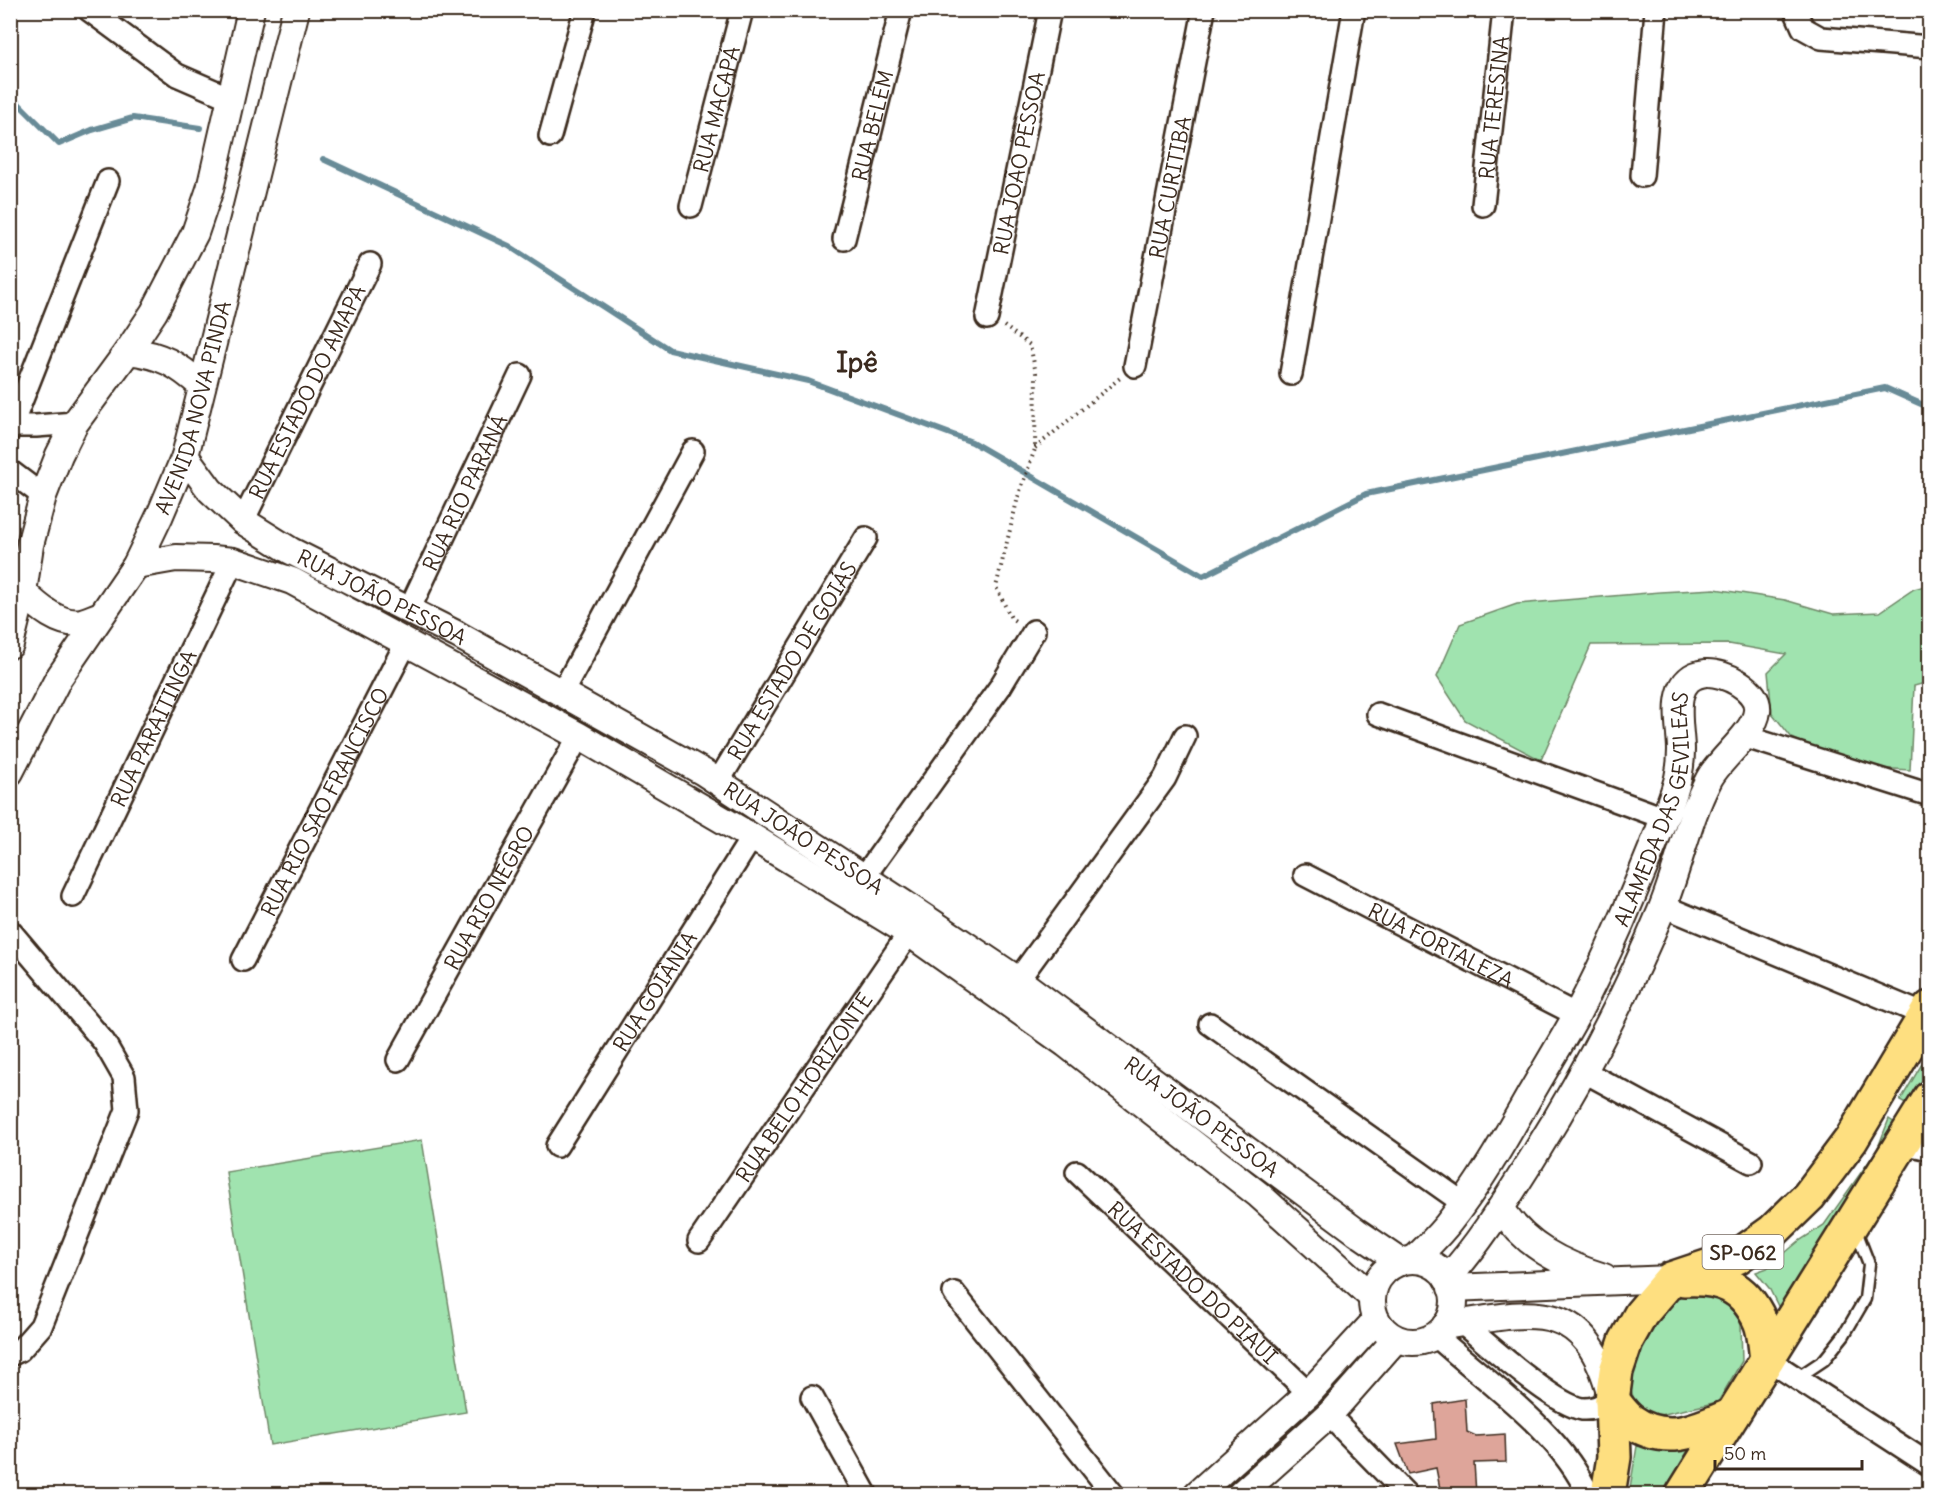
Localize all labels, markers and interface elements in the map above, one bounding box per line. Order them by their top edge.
street label: RUA TERESINA [1472,35,1515,181]
street label: RUA MACAPÁ [687,43,746,175]
street label: RUA BELÉM [845,67,899,184]
street label: RUA JOÃO PESSOA [987,69,1051,257]
street label: RUA CURITIBA [1143,114,1197,261]
street label: RUA ESTADO DO AMAPÁ [243,280,371,503]
street label: AVENIDA NOVA PINDA [148,298,237,518]
district label: Ipê [836,345,878,379]
street label: RUA RIO PARANÁ [416,410,513,575]
street label: RUA JOÃO PESSOA [293,543,472,651]
street label: RUA ESTADO DE GOIÁS [721,556,862,765]
street label: RUA PARAITINGA [104,645,202,811]
street label: RUA RIO SÃO FRANCISCO [254,683,394,921]
street label: ALAMEDA DAS GEVILEAS [1607,689,1695,931]
street label: RUA JOÃO PESSOA [718,776,889,900]
street label: RUA RIO NEGRO [438,821,540,974]
street label: RUA FORTALEZA [1364,896,1518,994]
street label: RUA GOIÂNIA [607,926,703,1056]
street label: RUA BELO HORIZONTE [730,987,878,1187]
street label: RUA JOÃO PESSOA [1119,1050,1284,1183]
street label: RUA ESTADO DO PIAUÍ [1102,1195,1283,1370]
road number: SP-062 [1702,1235,1784,1269]
scale bar [1715,1433,1862,1471]
text: 50 m [1724,1442,1766,1465]

